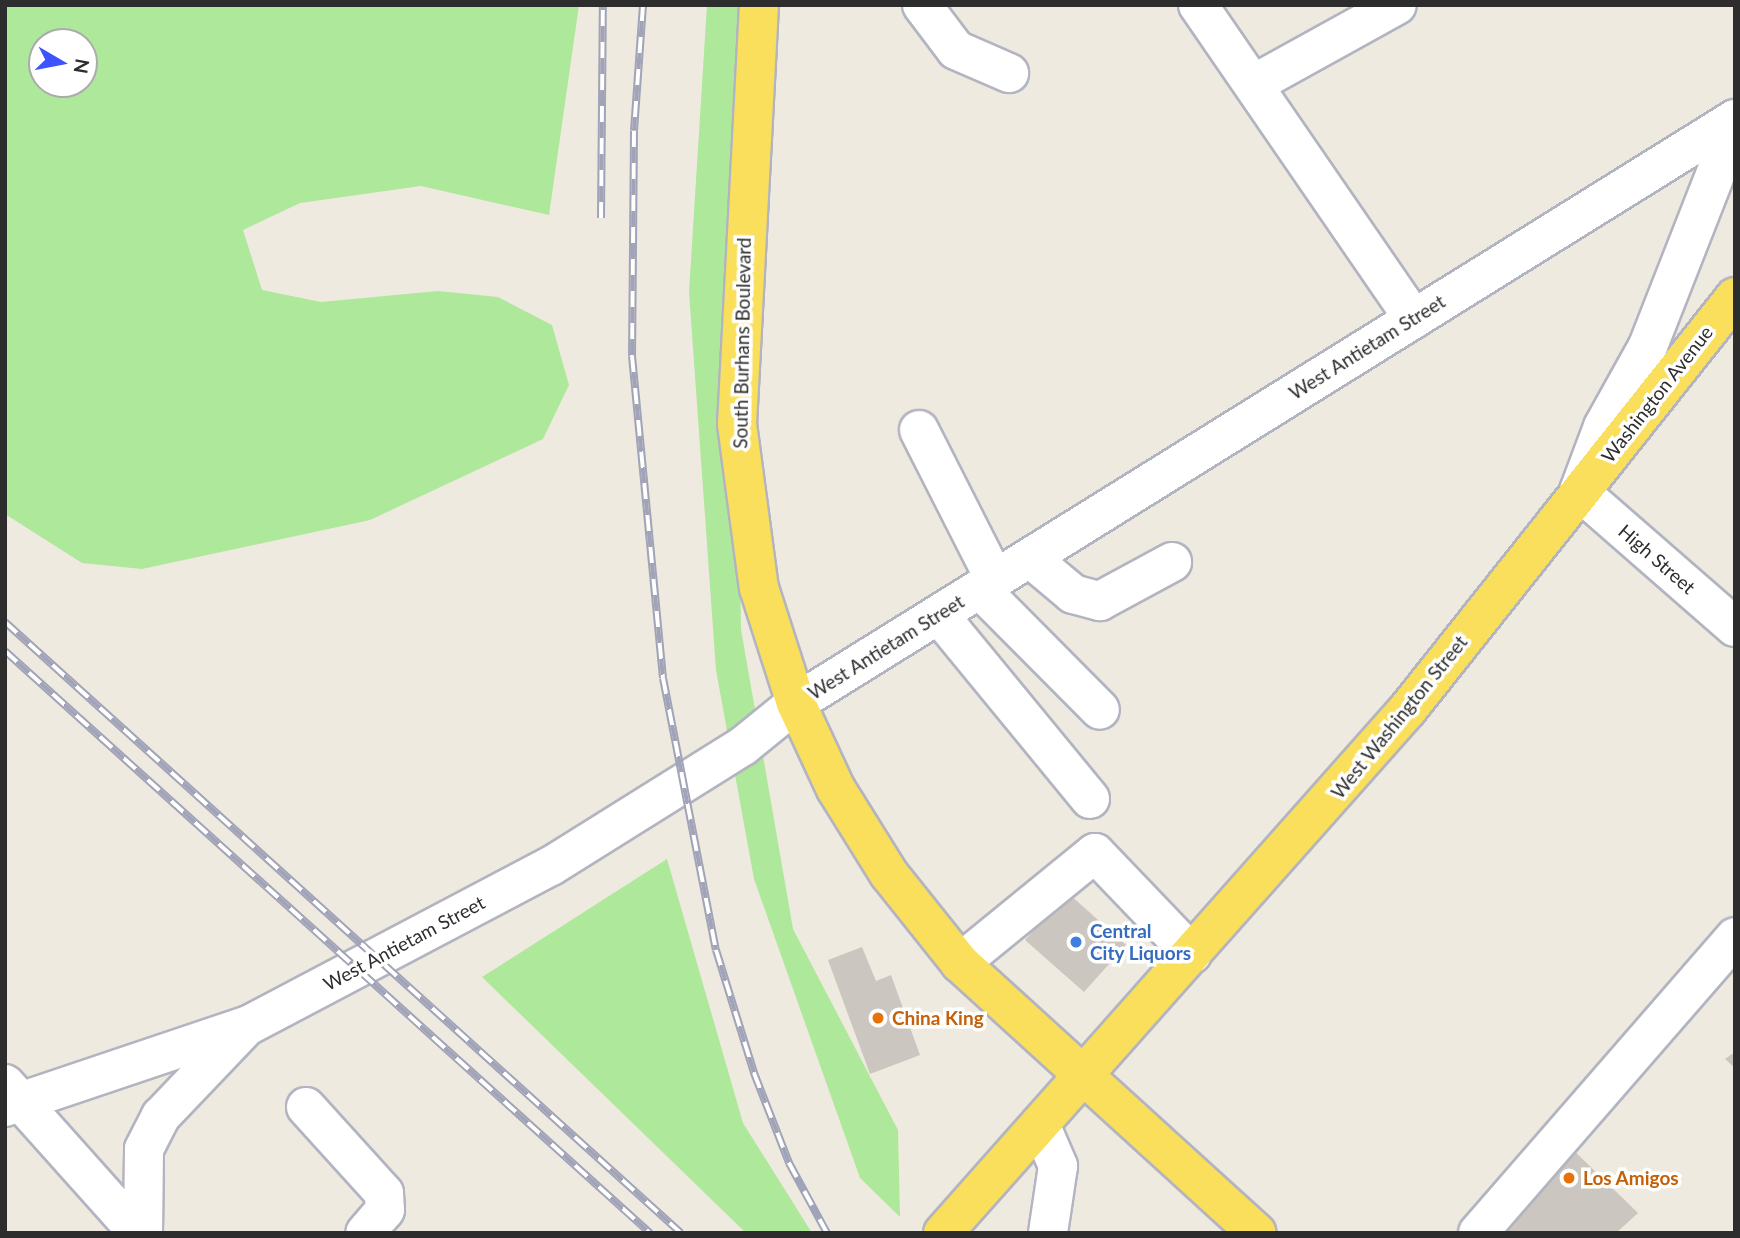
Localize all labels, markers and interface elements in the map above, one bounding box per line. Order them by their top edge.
north arrow [28,28,98,98]
text: N [70,57,95,76]
street label: South Burhans Boulevard [729,237,755,449]
street label: West Antietam Street [1285,290,1449,404]
street label: Washington Avenue [1596,321,1718,467]
street label: High Street [1614,519,1700,599]
street label: West Antietam Street [804,590,968,704]
street label: West Washington Street [1326,631,1472,803]
street label: West Antietam Street [319,891,489,995]
place label: Central City Liquors [1090,920,1192,964]
marker: Central City Liquors [1068,934,1084,950]
place label: China King [892,1007,984,1029]
marker: China King [870,1010,886,1026]
place label: Los Amigos [1583,1167,1679,1189]
marker: Los Amigos [1561,1170,1577,1186]

